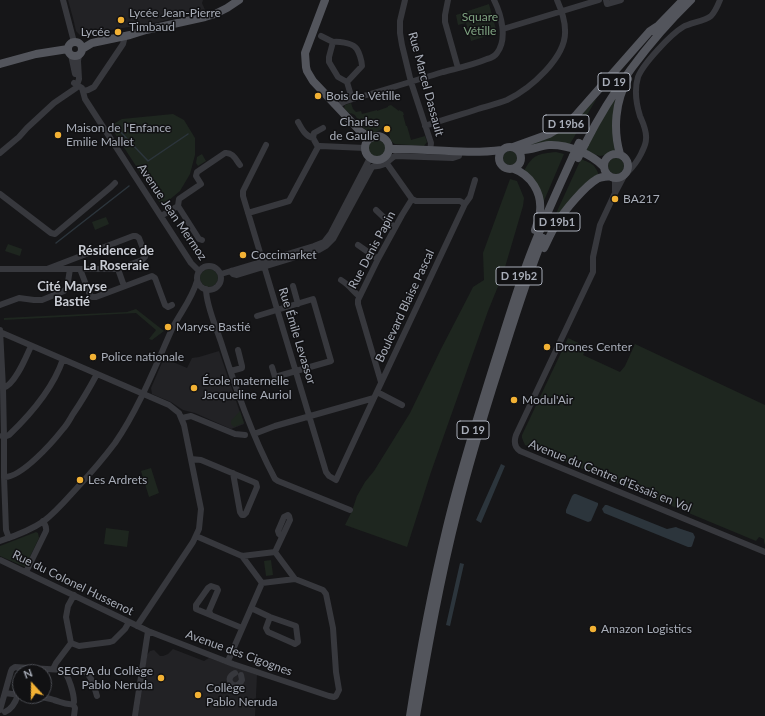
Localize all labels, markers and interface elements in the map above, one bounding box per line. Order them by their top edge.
place label: Lycée Jean-Pierre Timbaud [129,6,221,34]
park label: Square Vétille [462,10,498,38]
marker: Lycée Jean-Pierre Timbaud [116,15,126,25]
place label: Lycée [81,25,110,39]
marker: Lycée [113,27,123,37]
street label: Rue Marcel Dassault [405,30,447,138]
road number: D 19 [598,73,630,91]
place label: Bois de Vétille [326,89,401,103]
marker: Bois de Vétille [313,91,323,101]
place label: Charles de Gaulle [329,115,379,143]
road number: D 19b6 [543,115,589,133]
place label: Maison de l'Enfance Emilie Mallet [66,121,171,149]
marker: Charles de Gaulle [382,124,392,134]
marker: Maison de l'Enfance Emilie Mallet [53,130,63,140]
street label: Avenue Jean Mermoz [134,161,210,263]
place label: BA217 [623,192,660,206]
marker: BA217 [610,194,620,204]
street label: Rue Denis Papin [345,209,399,291]
road number: D 19b1 [534,213,580,231]
district label: Résidence de La Roseraie [78,243,154,274]
street label: Boulevard Blaise Pascal [373,247,437,365]
place label: Coccimarket [251,248,316,262]
marker: Coccimarket [238,250,248,260]
road number: D 19b2 [496,267,542,285]
district label: Cité Maryse Bastié [37,279,107,310]
street label: Rue Émile Levassor [275,286,319,386]
place label: Maryse Bastié [176,320,251,334]
marker: Maryse Bastié [163,322,173,332]
place label: Drones Center [555,340,632,354]
marker: Drones Center [542,342,552,352]
place label: Police nationale [101,350,184,364]
marker: Police nationale [88,352,98,362]
place label: École maternelle Jacqueline Auriol [202,374,292,402]
marker: École maternelle Jacqueline Auriol [189,383,199,393]
place label: Modul'Air [522,393,573,407]
marker: Modul'Air [509,395,519,405]
road number: D 19 [457,421,489,439]
street label: Avenue du Centre d'Essais en Vol [526,437,694,515]
place label: Les Ardrets [88,473,147,487]
marker: Les Ardrets [75,475,85,485]
street label: Rue du Colonel Hussenot [10,547,136,619]
place label: Amazon Logistics [601,622,692,636]
marker: Amazon Logistics [588,624,598,634]
street label: Avenue des Cigognes [184,627,294,679]
north arrow [12,664,52,704]
place label: SEGPA du Collège Pablo Neruda [58,664,153,692]
text: N [22,666,34,681]
marker: SEGPA du Collège Pablo Neruda [156,673,166,683]
place label: Collège Pablo Neruda [206,681,277,709]
marker: Collège Pablo Neruda [193,690,203,700]

